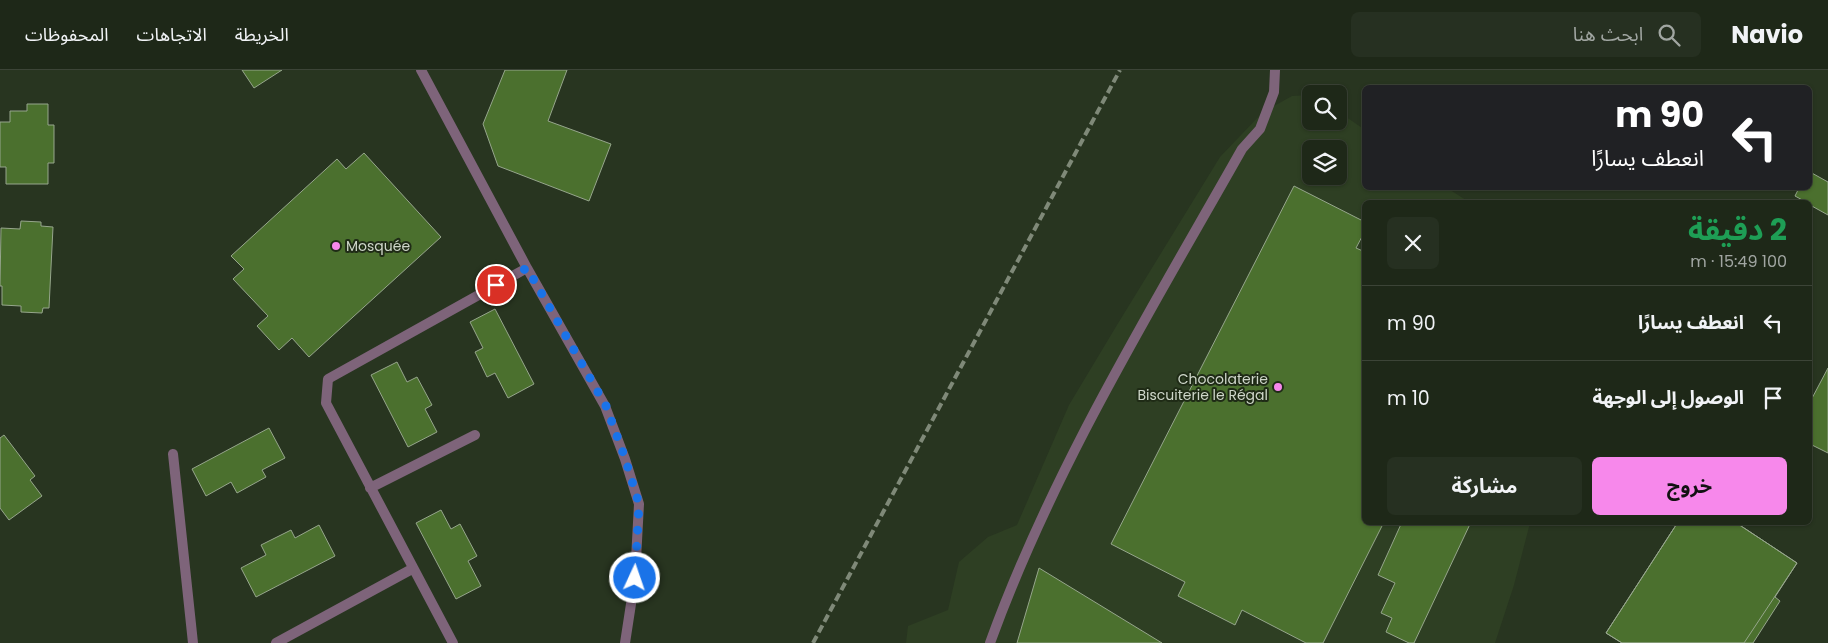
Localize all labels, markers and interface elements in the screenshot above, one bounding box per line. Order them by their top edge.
search box [1351,12,1701,57]
text: Navio [1731,18,1803,51]
text: ابحث هنا [1573,21,1643,48]
icon: search [1655,21,1683,49]
text: المحفوظات [25,22,109,47]
text: الاتجاهات [137,22,207,47]
text: الخريطة [235,22,289,47]
map controls [1302,85,1347,185]
button: search [1302,85,1347,130]
text: 90 m [1615,90,1704,139]
icon: left [1722,105,1787,170]
button: layers [1302,140,1347,185]
text: انعطف يسارًا [1591,143,1704,174]
text: 2 دقيقة [1688,208,1787,251]
button: close [1387,217,1439,269]
place label: Mosquée [346,236,410,256]
marker: Mosquée [330,240,342,252]
text: 100 m · 15:49 [1690,250,1787,273]
pin [475,264,517,306]
icon: arrive [482,271,510,299]
text: انعطف يسارًا [1638,309,1744,336]
icon: left [1759,309,1787,337]
text: 90 m [1387,310,1436,337]
place label: Chocolaterie Biscuiterie le Régal [1137,369,1268,405]
marker: Chocolaterie Biscuiterie le Régal [1272,381,1284,393]
text: الوصول إلى الوجهة [1592,384,1744,411]
icon: arrive [1759,384,1787,412]
text: 10 m [1387,385,1430,412]
button: مشاركة [1387,457,1582,515]
button: خروج [1592,457,1787,515]
position arrow [608,551,660,603]

